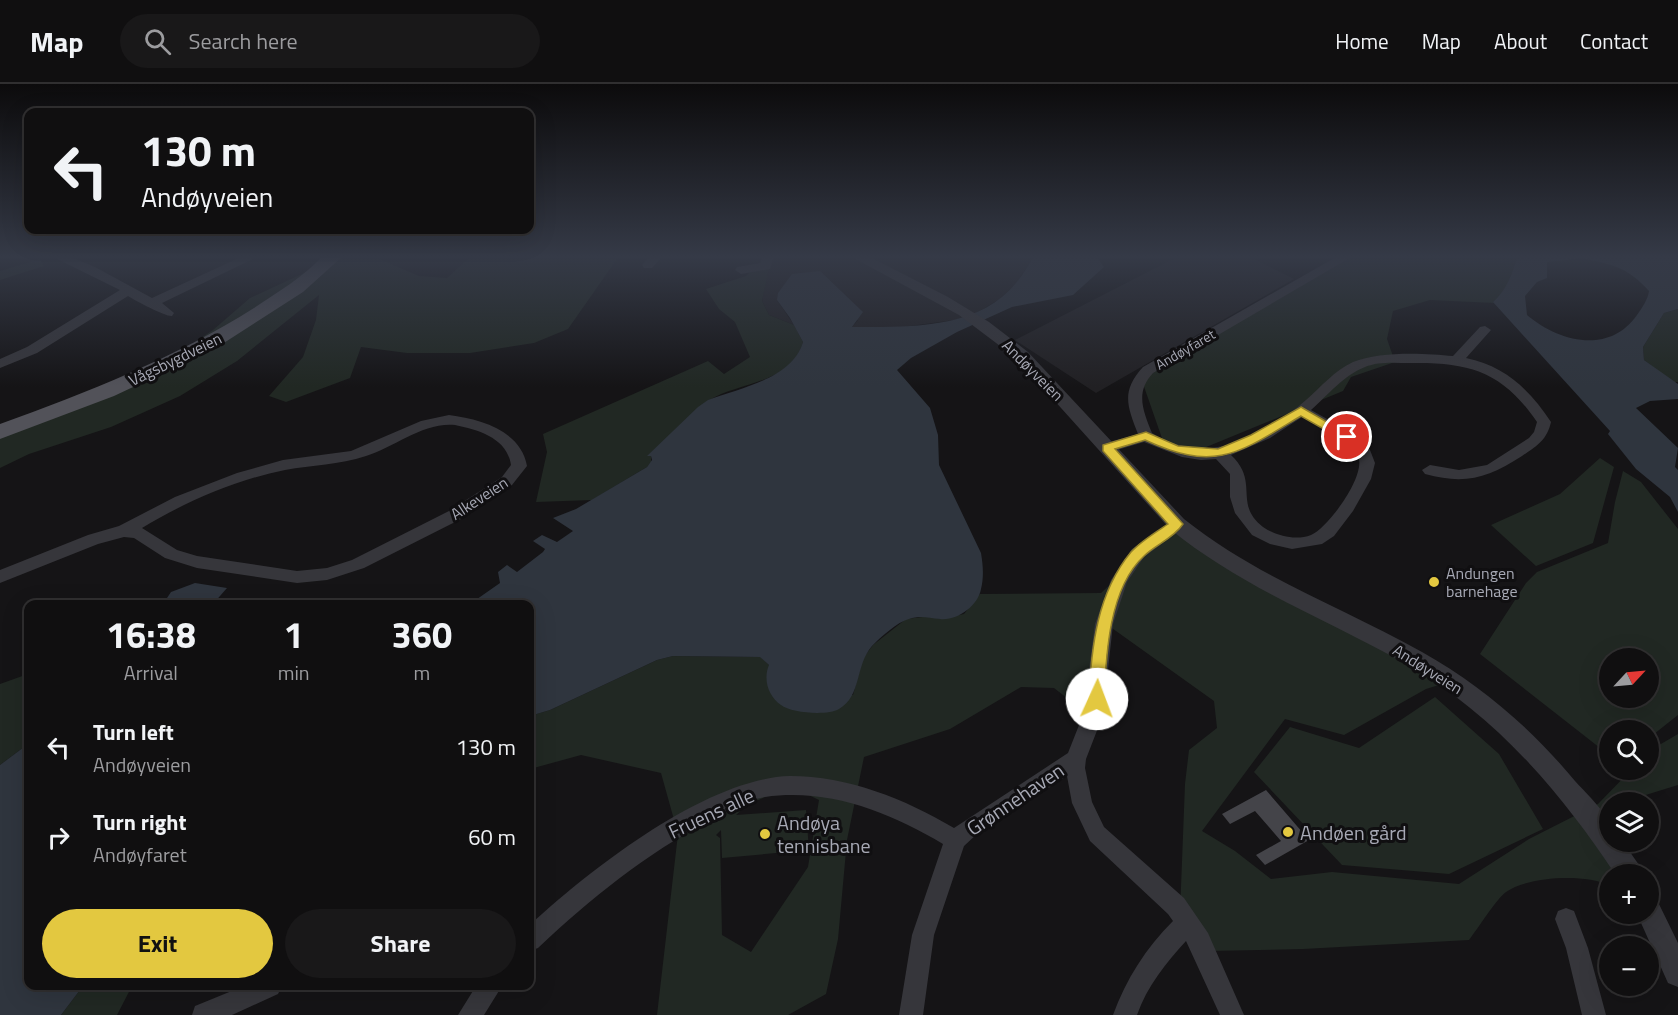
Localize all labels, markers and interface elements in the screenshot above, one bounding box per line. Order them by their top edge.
search box [120,14,540,68]
text: Map [30,20,84,63]
text: Search here [189,24,298,58]
icon: search [141,25,174,58]
text: Home [1335,25,1389,57]
text: Map [1422,25,1461,57]
text: About [1494,25,1547,57]
text: Contact [1580,25,1648,57]
text: 130 m [141,118,256,182]
icon: left [42,132,120,210]
text: Andøyveien [141,176,273,217]
street label: Andøyfaret [1151,323,1219,374]
street label: Vågsbygdveien [124,326,226,392]
street label: Andøyveien [997,334,1069,406]
pin [1321,411,1372,462]
icon: arrive [1330,420,1363,453]
street label: Alkeveien [445,470,513,526]
place label: Andungen barnehage [1446,561,1518,603]
marker: Andungen barnehage [1427,575,1441,589]
text: 16:38 [106,607,196,662]
text: 1 [284,607,304,662]
text: 360 [392,607,452,662]
street label: Andøyveien [1388,638,1468,700]
north arrow [1599,648,1659,708]
map controls [1599,648,1659,996]
text: Arrival [124,657,178,688]
text: min [278,657,310,688]
text: m [413,657,430,688]
position arrow [1065,667,1129,731]
text: Turn left [93,715,174,749]
button: search [1599,720,1659,780]
text: 130 m [456,730,516,764]
icon: left [42,731,75,764]
text: Andøyveien [93,749,191,780]
street label: Grønnehaven [960,755,1070,843]
street label: Fruens alle [663,780,759,846]
button: layers [1599,792,1659,852]
text: Turn right [93,805,187,839]
place label: Andøya tennisbane [777,807,871,861]
place label: Andøen gård [1300,817,1407,848]
text: 60 m [468,820,516,854]
icon: right [42,821,75,854]
marker: Andøen gård [1281,825,1295,839]
marker: Andøya tennisbane [758,827,772,841]
text: Andøyfaret [93,839,187,870]
button: + [1599,864,1659,924]
button: Exit [42,909,273,978]
button: Share [285,909,516,978]
button: − [1599,936,1659,996]

